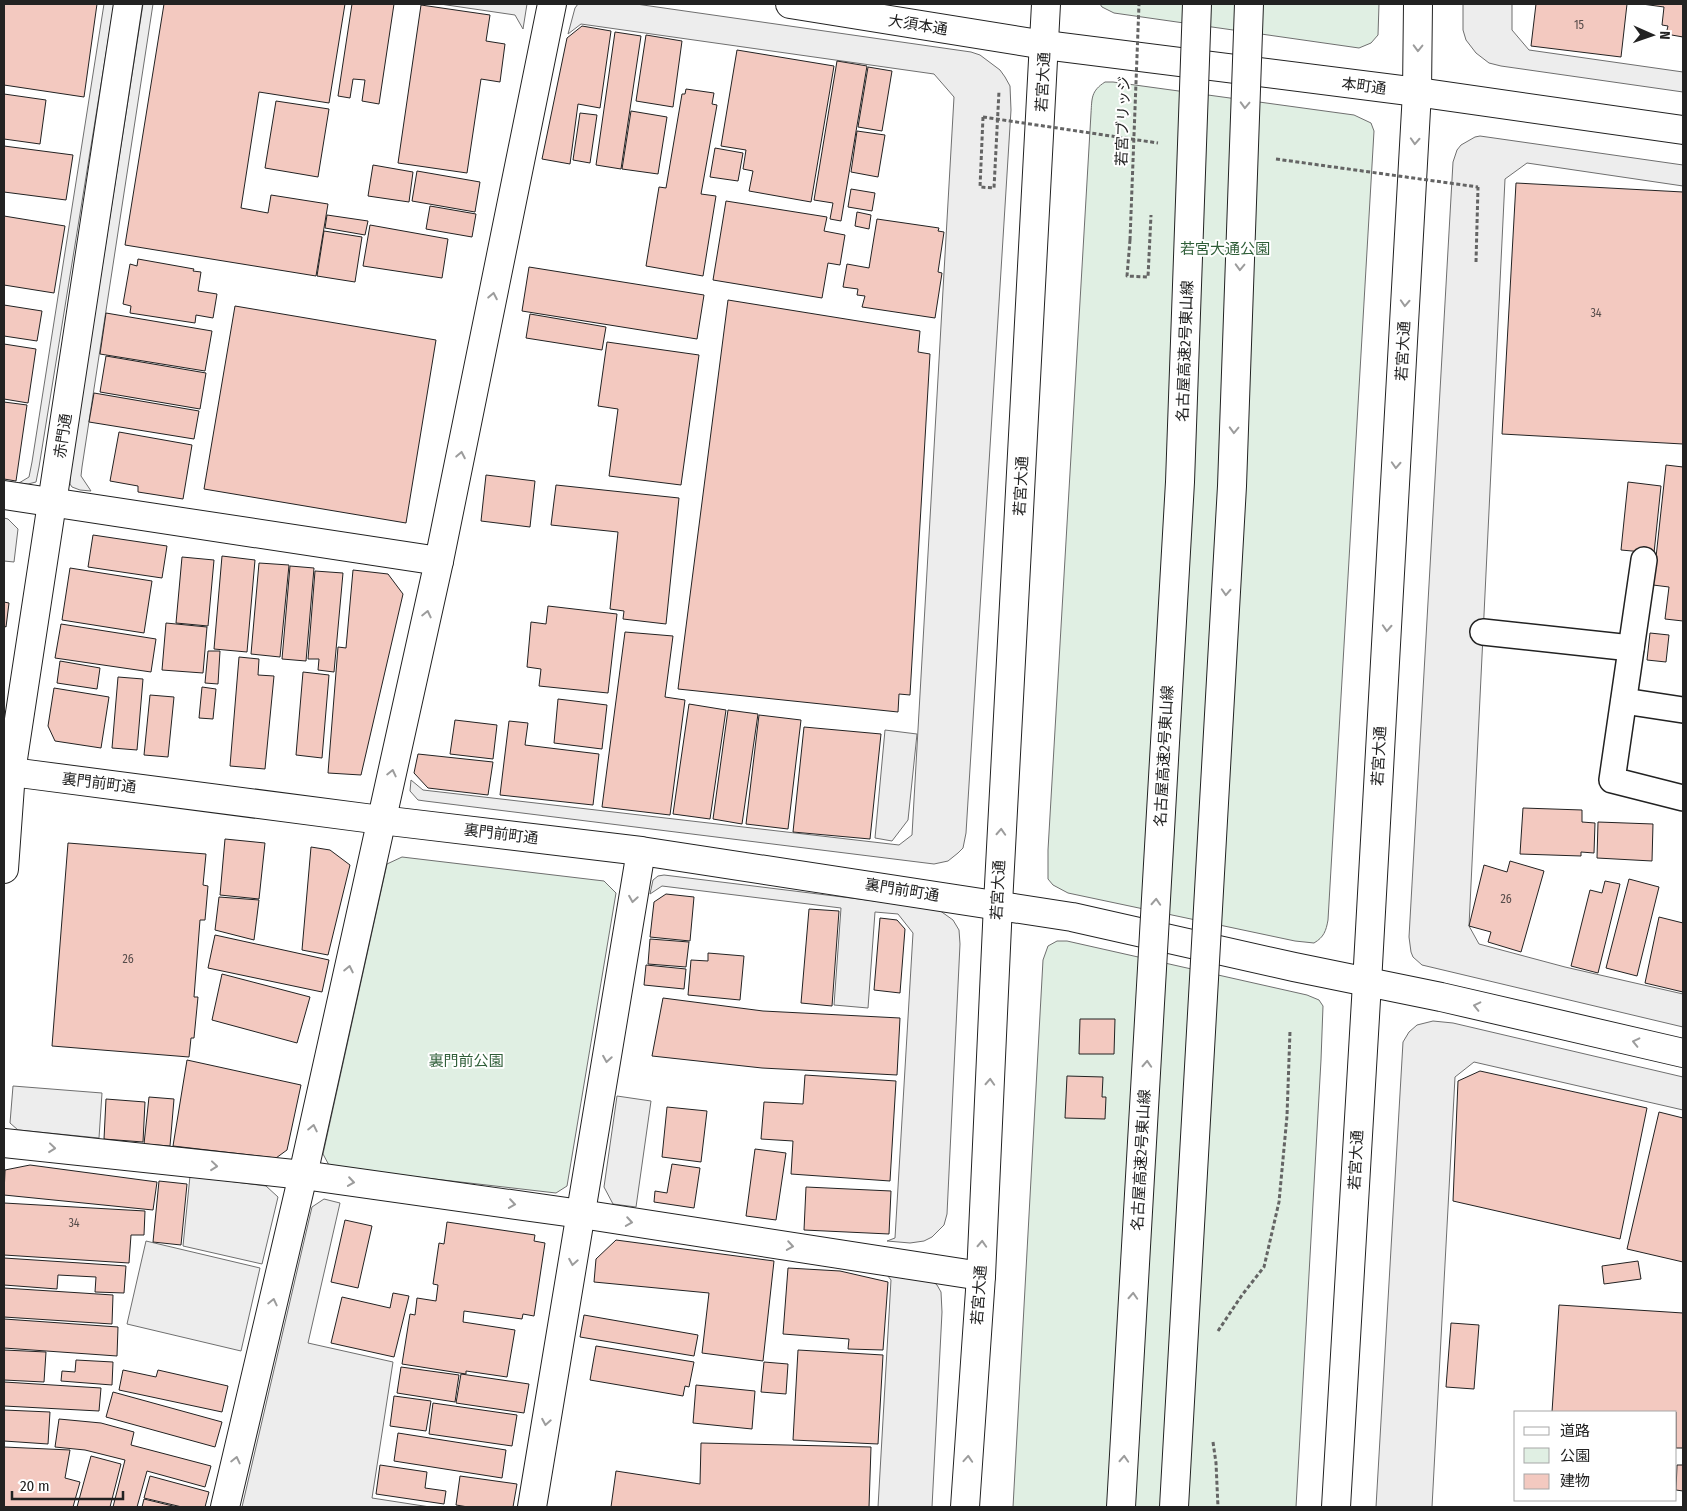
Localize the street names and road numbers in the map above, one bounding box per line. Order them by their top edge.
street label: 大須本通 [887,11,949,39]
street label: 若宮大通 [1032,52,1054,112]
street label: 本町通 [1341,74,1387,98]
street label: 若宮ブリッジ [1112,76,1134,166]
street label: 名古屋高速2号東山線 [1174,280,1196,422]
street label: 若宮大通 [1392,321,1414,381]
street label: 赤門通 [51,412,75,460]
street label: 若宮大通 [1010,456,1032,516]
street label: 名古屋高速2号東山線 [1151,685,1177,827]
street label: 若宮大通 [1368,726,1390,786]
street label: 裏門前町通 [61,769,137,797]
street label: 裏門前町通 [463,820,539,848]
street label: 若宮大通 [987,860,1009,920]
street label: 裏門前町通 [864,875,940,905]
street label: 名古屋高速2号東山線 [1128,1089,1154,1231]
street label: 若宮大通 [1345,1130,1367,1190]
street label: 若宮大通 [968,1264,990,1326]

